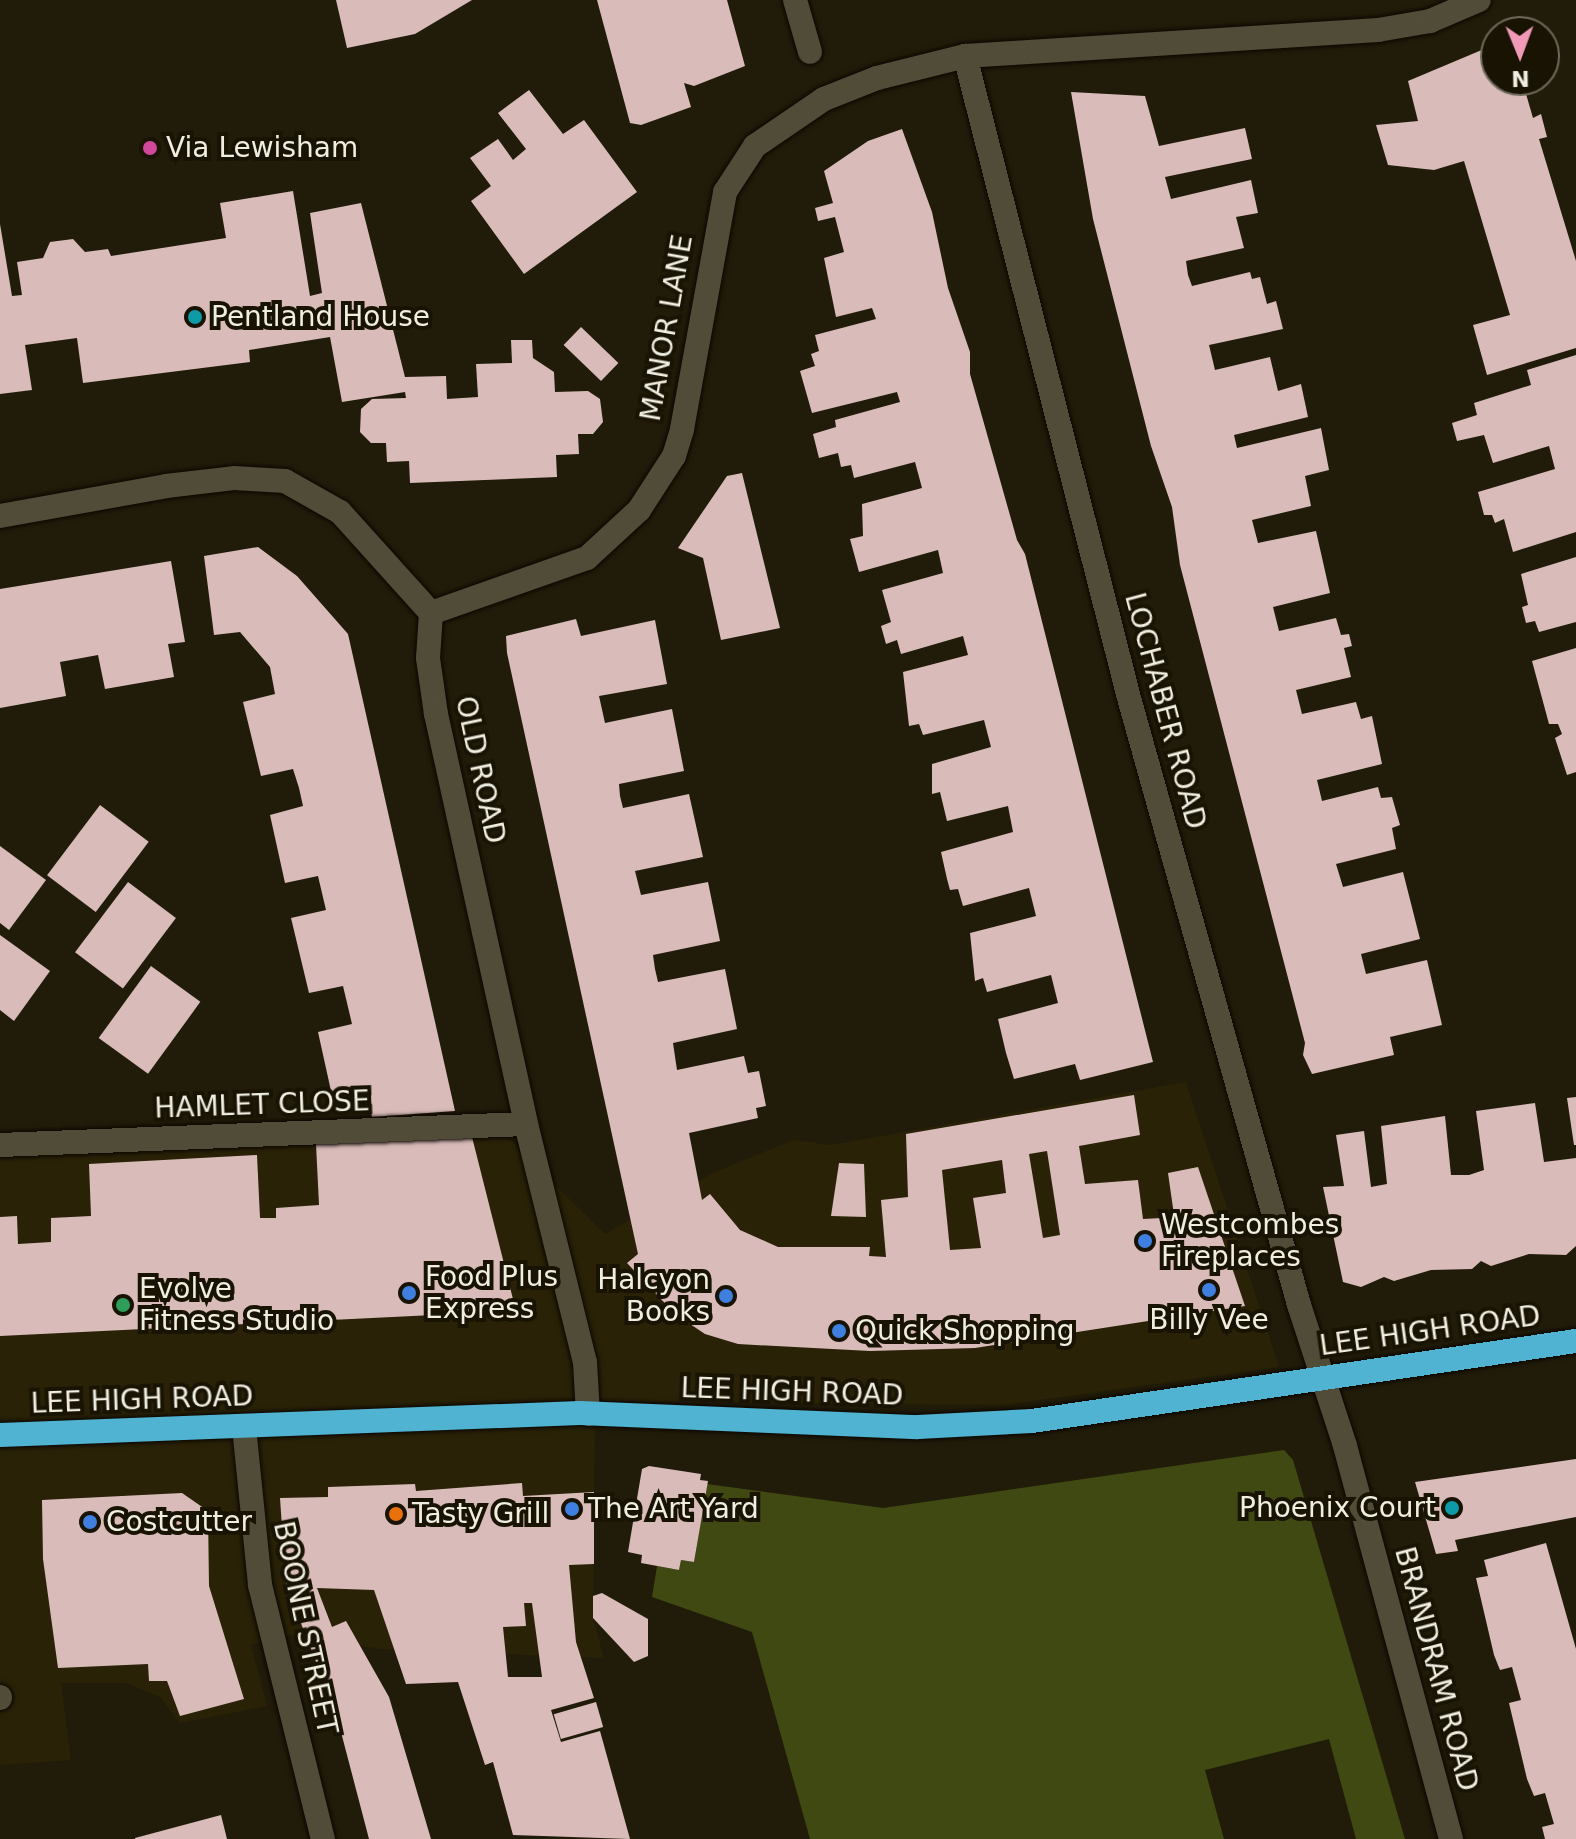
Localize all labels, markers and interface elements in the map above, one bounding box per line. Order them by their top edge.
north arrow [1480,16,1560,96]
text: N [1511,66,1530,91]
place label: Via Lewisham [166,131,358,165]
marker: Via Lewisham [141,139,159,157]
street label: MANOR LANE [634,232,700,424]
place label: Pentland House [211,300,430,334]
marker: Pentland House [186,308,204,326]
street label: LOCHABER ROAD [1117,589,1213,833]
street label: OLD ROAD [448,693,512,847]
street label: HAMLET CLOSE [154,1084,370,1126]
place label: Westcombes Fireplaces [1161,1208,1339,1274]
marker: Westcombes Fireplaces [1136,1232,1154,1250]
place label: Food Plus Express [425,1260,558,1326]
place label: Halcyon Books [597,1263,710,1329]
place label: Evolve Fitness Studio [139,1272,334,1338]
marker: Billy Vee [1200,1281,1218,1299]
marker: Food Plus Express [400,1284,418,1302]
marker: Halcyon Books [717,1287,735,1305]
marker: Evolve Fitness Studio [114,1296,132,1314]
street label: LEE HIGH ROAD [1317,1299,1543,1363]
place label: Billy Vee [1149,1303,1269,1337]
place label: Quick Shopping [855,1314,1075,1348]
marker: Quick Shopping [830,1322,848,1340]
street label: LEE HIGH ROAD [680,1371,904,1413]
street label: LEE HIGH ROAD [30,1379,254,1421]
place label: Phoenix Court [1239,1491,1436,1525]
place label: The Art Yard [588,1492,759,1526]
place label: Tasty Grill [412,1497,549,1531]
marker: Phoenix Court [1443,1499,1461,1517]
marker: The Art Yard [563,1500,581,1518]
place label: Costcutter [106,1505,252,1539]
marker: Tasty Grill [387,1505,405,1523]
marker: Costcutter [81,1513,99,1531]
street label: BOONE STREET [266,1518,344,1738]
street label: BRANDRAM ROAD [1387,1543,1485,1795]

